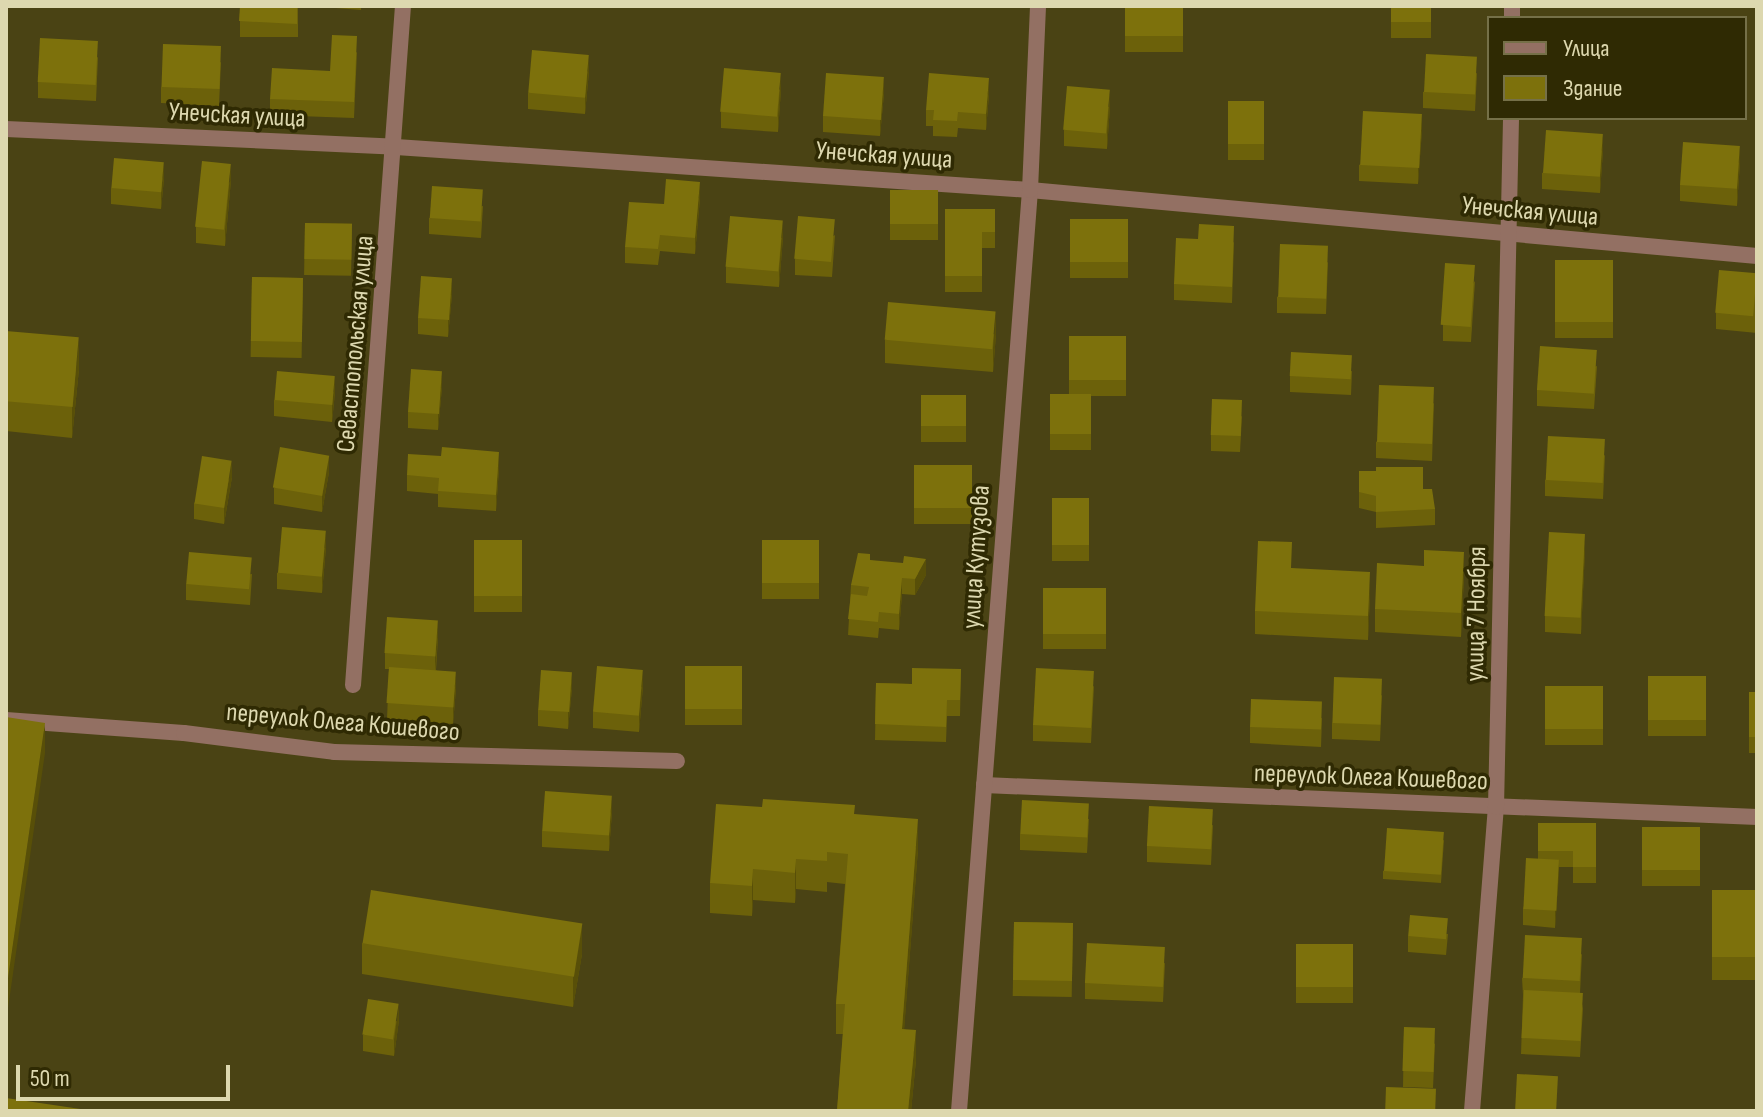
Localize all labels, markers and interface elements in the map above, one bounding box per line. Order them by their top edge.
legend [1487,16,1747,120]
text: Улица [1563,34,1609,63]
text: Здание [1563,74,1622,103]
street label: Унечская улица [168,97,306,135]
street label: Унечская улица [815,136,953,176]
street label: Унечская улица [1460,190,1600,234]
street label: Севастопольская улица [331,234,381,454]
street label: улица Кутузова [956,484,998,630]
street label: улица 7 Ноября [1460,546,1494,682]
street label: переулок Олега Кошевого [225,697,461,749]
street label: переулок Олега Кошевого [1254,758,1488,798]
scale bar [20,1049,234,1099]
text: 50 m [30,1064,70,1093]

